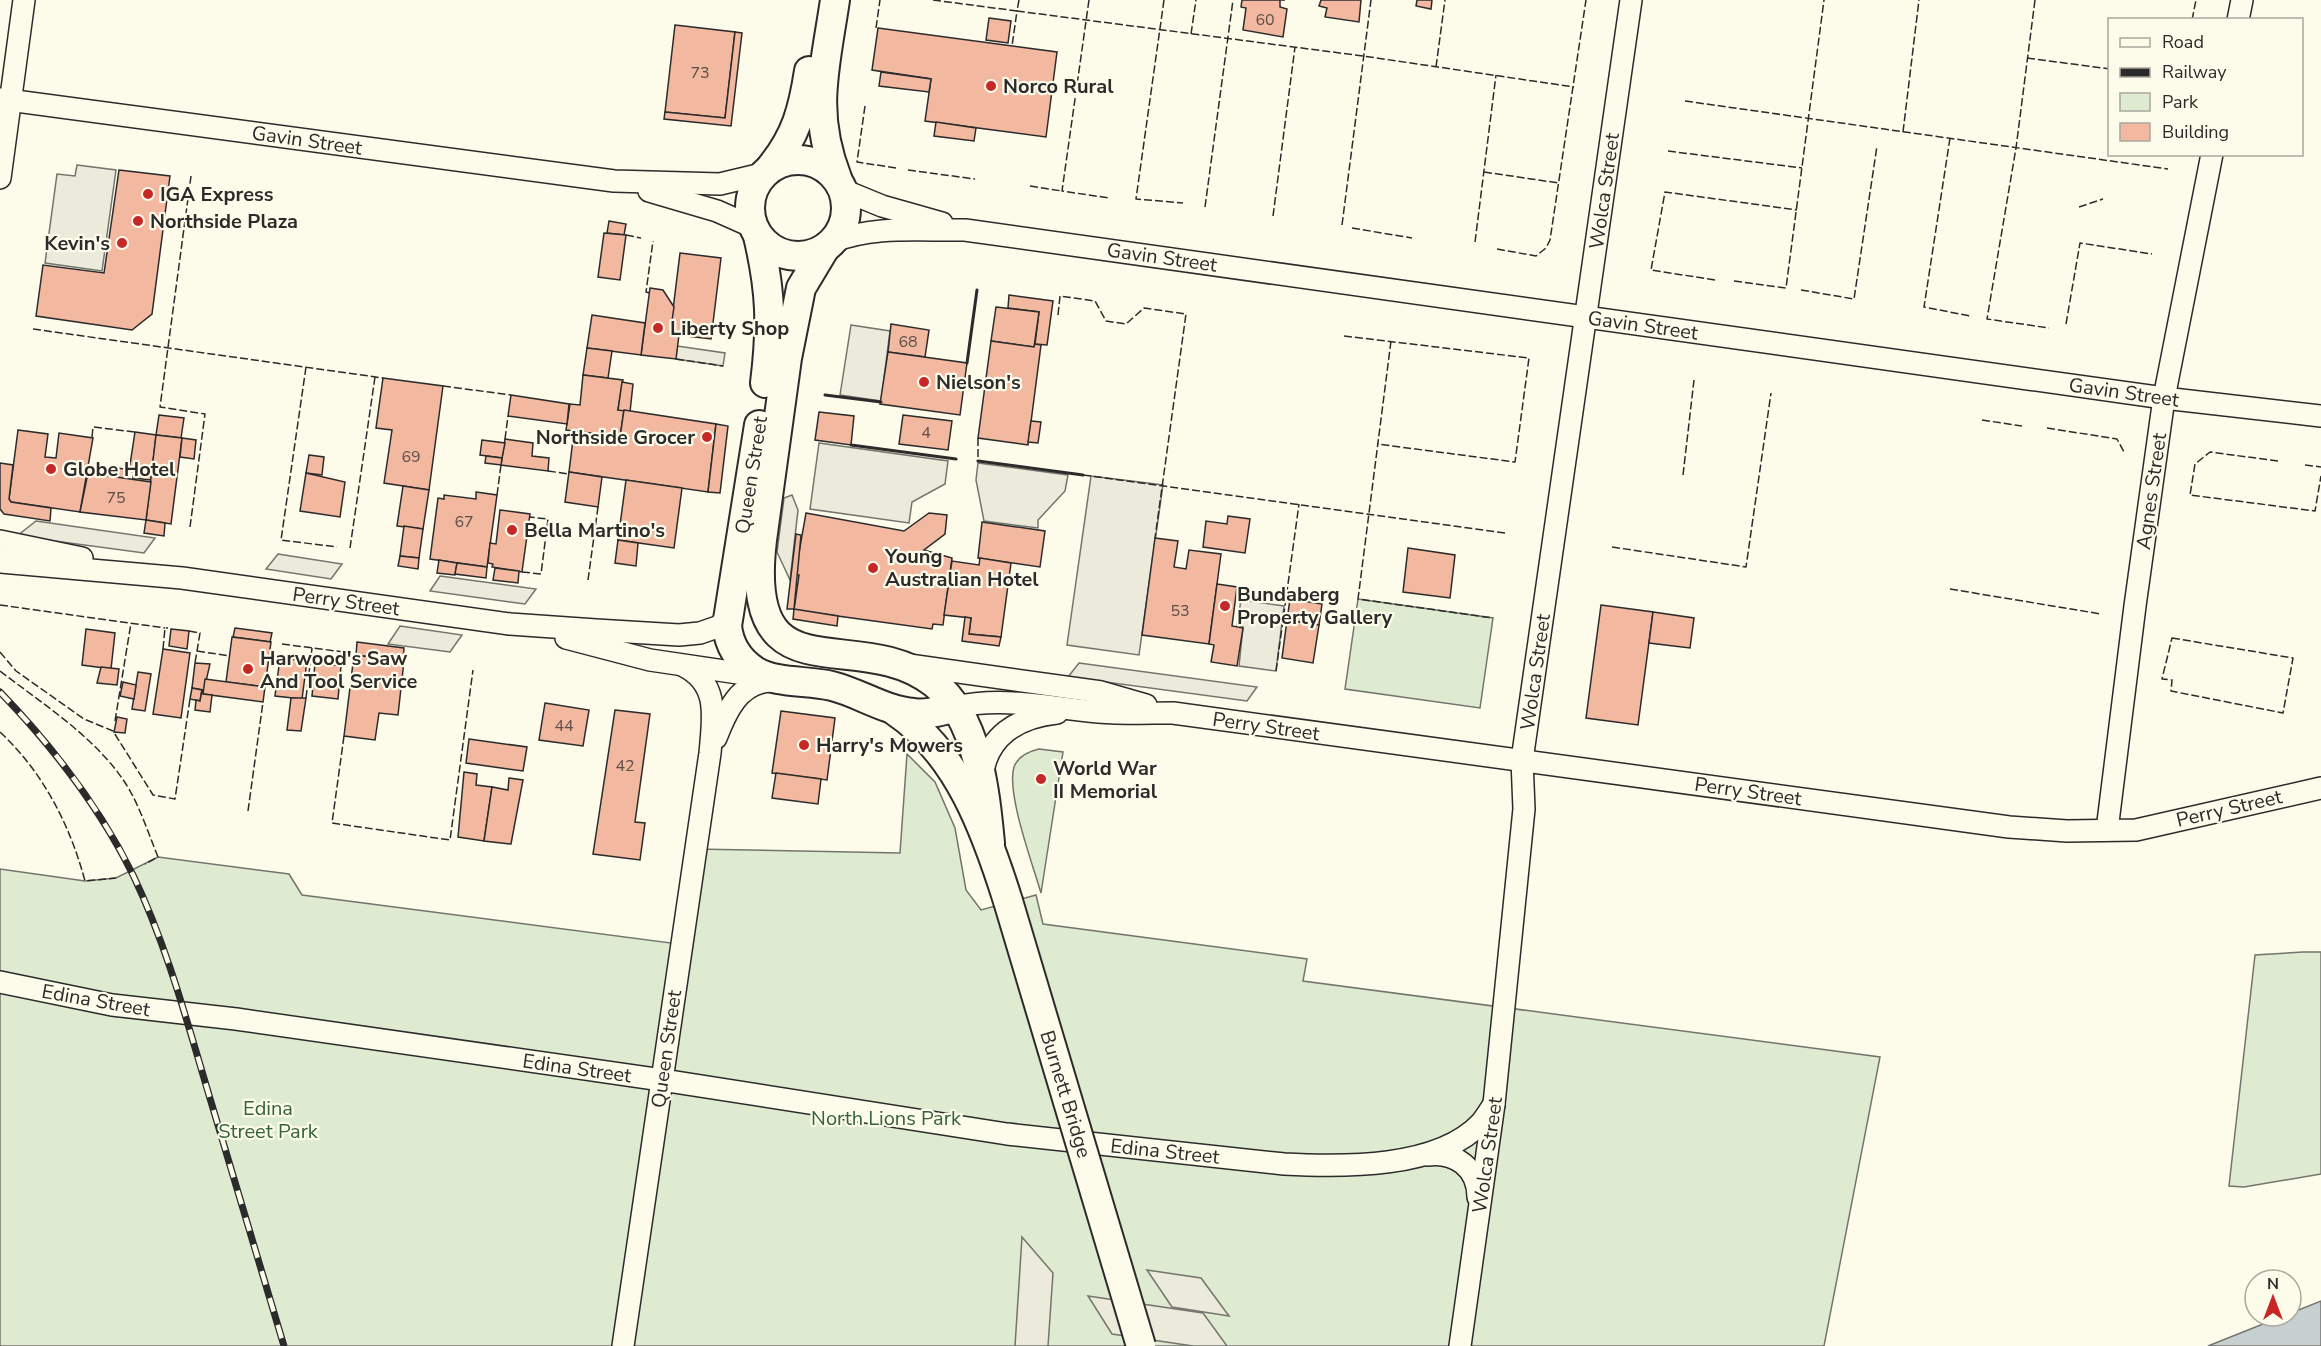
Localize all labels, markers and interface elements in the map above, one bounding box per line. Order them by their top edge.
house number: 60 [1255,9,1275,31]
legend [2108,18,2303,156]
text: Road [2162,30,2204,54]
text: Railway [2162,60,2227,84]
house number: 73 [690,62,710,84]
place label: Norco Rural [1003,73,1114,100]
marker: Norco Rural [984,79,998,93]
text: Park [2162,90,2199,114]
street label: Gavin Street [250,119,365,162]
text: Building [2162,120,2229,144]
street label: Wolca Street [1583,130,1626,251]
place label: IGA Express [160,181,274,208]
marker: IGA Express [141,187,155,201]
place label: Northside Plaza [150,208,298,235]
marker: Northside Plaza [131,214,145,228]
place label: Kevin's [44,230,110,257]
marker: Kevin's [115,236,129,250]
street label: Gavin Street [1105,236,1220,279]
street label: Gavin Street [1586,304,1701,347]
place label: Liberty Shop [670,315,789,342]
marker: Liberty Shop [651,321,665,335]
house number: 68 [898,331,918,353]
place label: Nielson's [936,369,1021,396]
street label: Gavin Street [2067,371,2182,414]
marker: Nielson's [917,375,931,389]
street label: Queen Street [729,413,774,536]
house number: 4 [921,422,931,444]
place label: Northside Grocer [536,424,695,451]
marker: Northside Grocer [700,430,714,444]
street label: Agnes Street [2130,430,2173,551]
house number: 69 [401,446,421,468]
place label: Globe Hotel [63,456,176,483]
marker: Globe Hotel [44,462,58,476]
house number: 75 [106,487,126,509]
house number: 67 [454,511,474,533]
place label: Bella Martino's [524,517,665,544]
marker: Bella Martino's [505,523,519,537]
place label: Young Australian Hotel [884,543,1039,593]
marker: Young Australian Hotel [866,561,880,575]
street label: Perry Street [291,581,402,623]
place label: Bundaberg Property Gallery [1237,581,1393,631]
marker: Bundaberg Property Gallery [1218,599,1232,613]
house number: 53 [1170,600,1190,622]
street label: Wolca Street [1514,611,1557,732]
place label: Harwood's Saw And Tool Service [260,645,417,695]
marker: Harwood's Saw And Tool Service [241,662,255,676]
street label: Perry Street [1211,706,1322,748]
house number: 44 [554,715,574,737]
place label: Harry's Mowers [816,732,963,759]
marker: Harry's Mowers [797,738,811,752]
house number: 42 [615,755,635,777]
place label: World War II Memorial [1053,755,1158,805]
street label: Perry Street [1693,771,1804,813]
marker: World War II Memorial [1034,772,1048,786]
street label: Perry Street [2174,783,2286,834]
street label: Edina Street [40,978,153,1023]
street label: Queen Street [645,987,688,1110]
street label: Burnett Bridge [1033,1027,1098,1161]
street label: Edina Street [521,1048,634,1090]
street label: Wolca Street [1466,1094,1509,1215]
park label: Edina Street Park [218,1095,319,1145]
park label: North Lions Park [811,1105,962,1132]
street label: Edina Street [1109,1132,1222,1171]
north arrow [2243,1268,2303,1328]
text: N [2267,1273,2279,1295]

